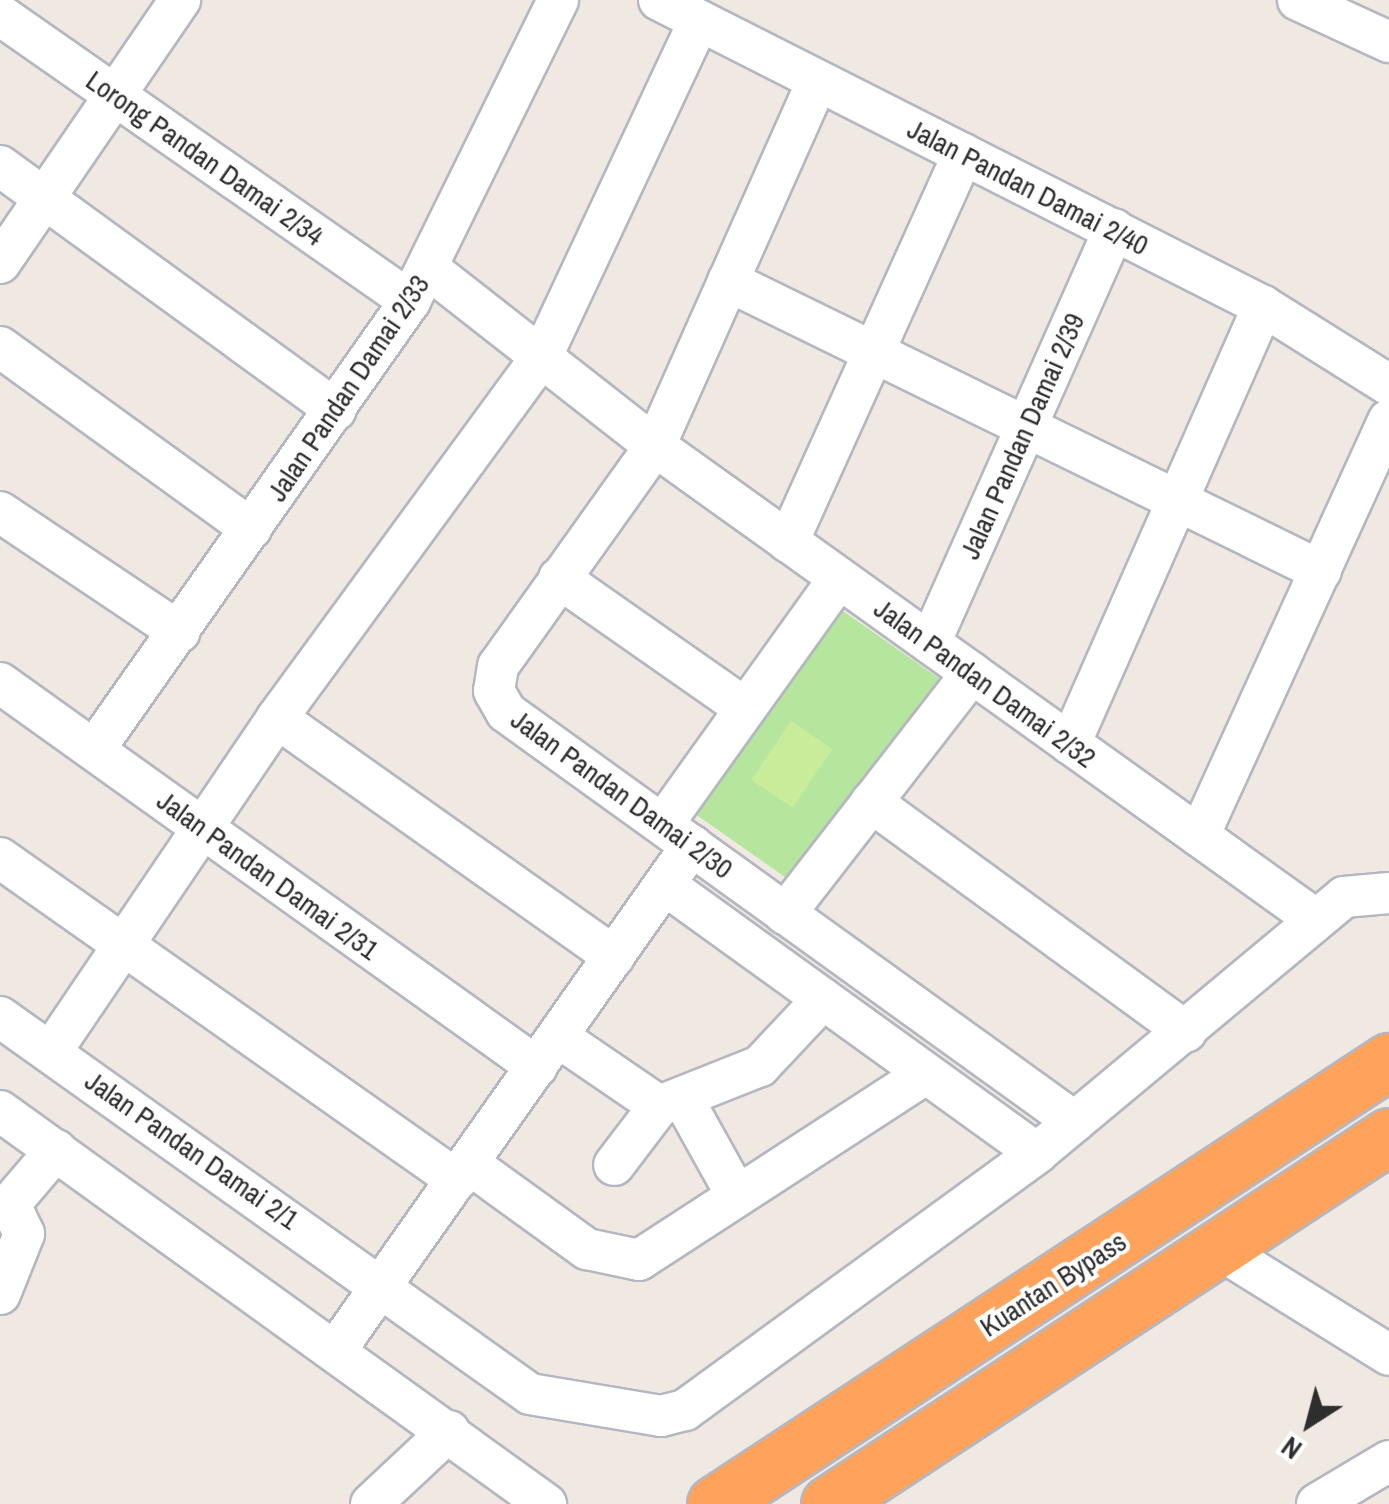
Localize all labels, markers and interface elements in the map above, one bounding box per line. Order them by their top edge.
street label: Lorong Pandan Damai 2/34 [80,63,330,253]
street label: Jalan Pandan Damai 2/40 [902,112,1154,262]
street label: Jalan Pandan Damai 2/33 [260,269,436,507]
street label: Jalan Pandan Damai 2/39 [953,308,1091,564]
street label: Jalan Pandan Damai 2/32 [868,591,1102,775]
street label: Jalan Pandan Damai 2/30 [505,702,739,886]
street label: Jalan Pandan Damai 2/31 [151,783,385,967]
street label: Jalan Pandan Damai 2/1 [79,1064,305,1236]
street label: Kuantan Bypass [974,1224,1132,1344]
north arrow [1259,1374,1359,1474]
text: N [1273,1428,1309,1469]

